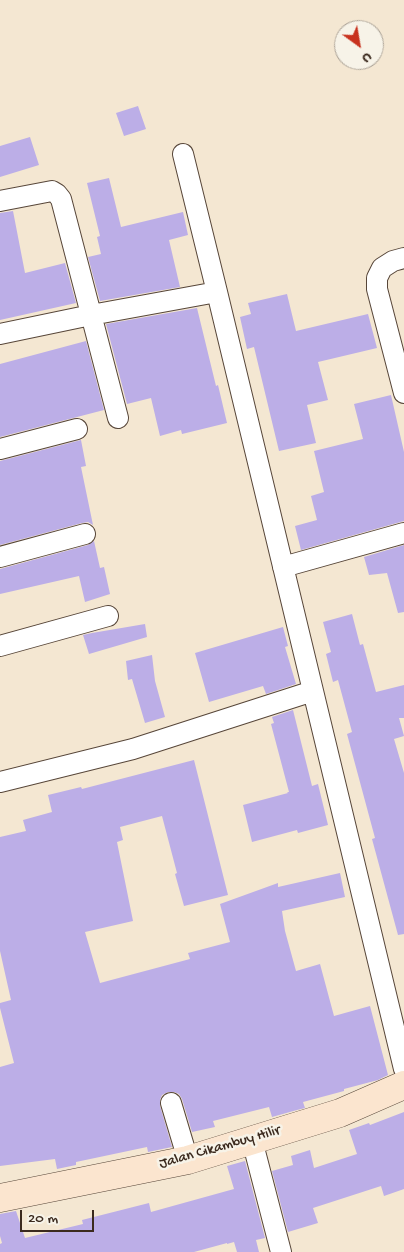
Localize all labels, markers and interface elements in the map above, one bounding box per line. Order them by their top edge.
north arrow [334,20,384,70]
text: U [359,48,375,67]
street label: Jalan Cikambuy Hilir [157,1122,283,1174]
scale bar [22,1200,96,1232]
text: 20 m [28,1210,58,1228]

